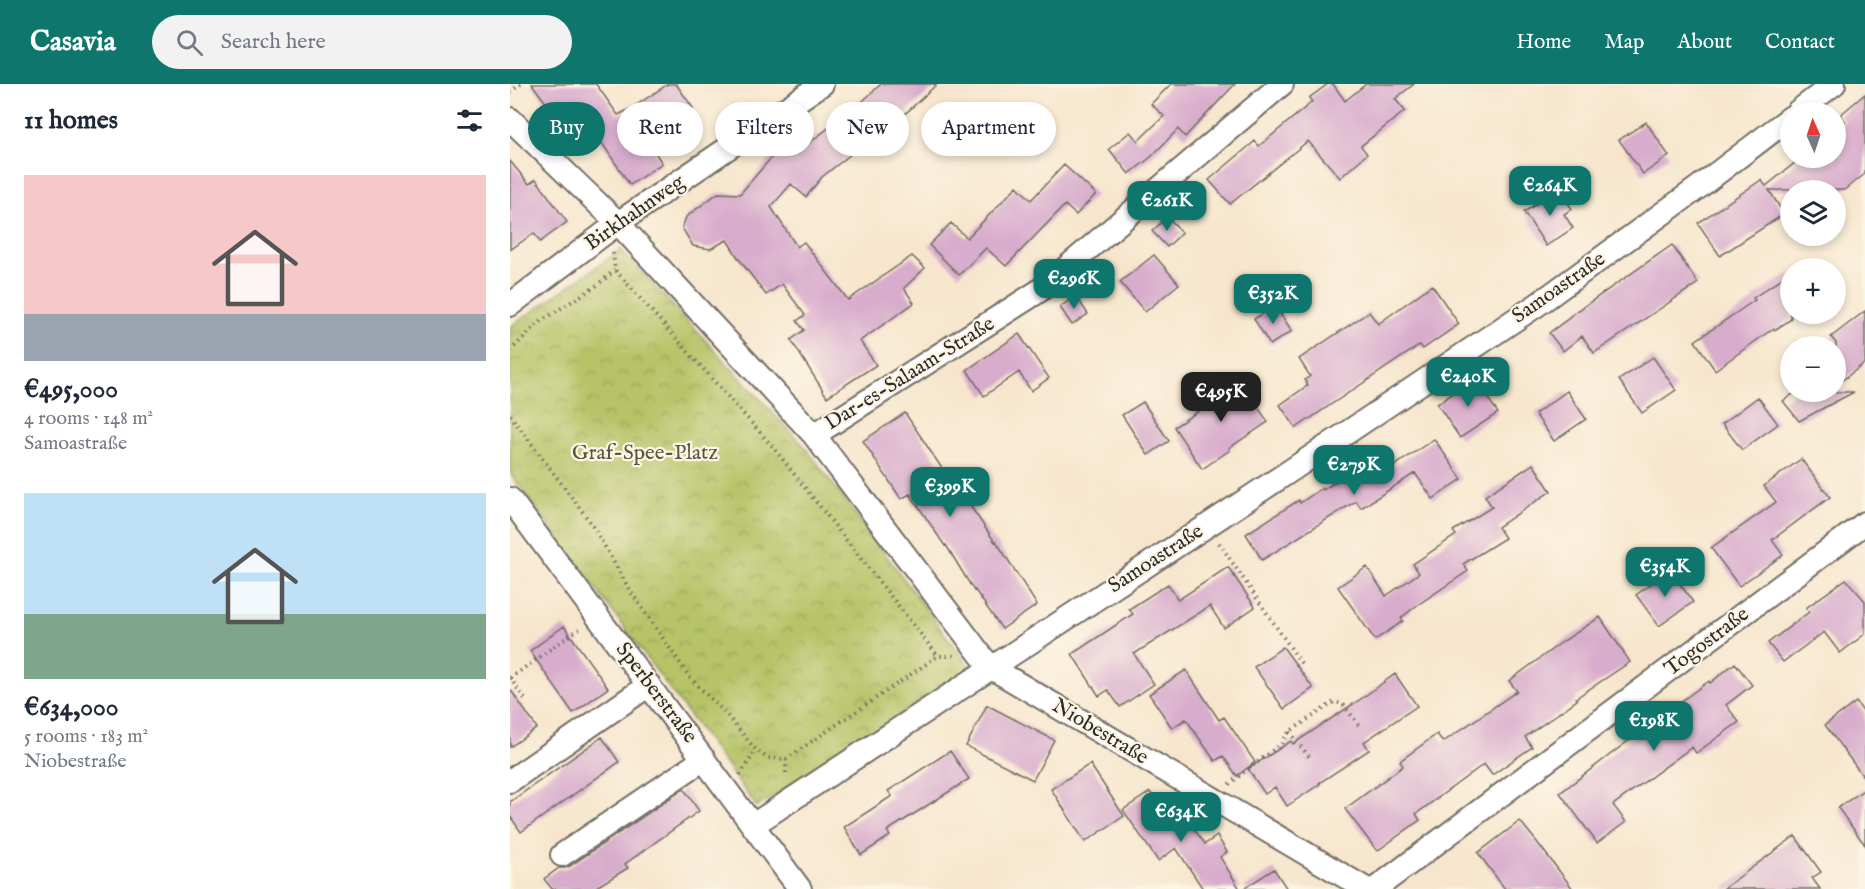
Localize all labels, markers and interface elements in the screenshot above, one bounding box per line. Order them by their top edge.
search box [152,15,572,69]
text: Casavia [30,25,116,60]
icon: search [173,26,206,59]
text: Search here [221,28,326,56]
text: Home [1516,29,1571,56]
text: Map [1604,29,1644,56]
text: About [1677,29,1732,56]
text: Contact [1765,29,1835,56]
chip: Buy [528,102,605,156]
chip: Rent [617,102,703,156]
chip: Filters [715,102,814,156]
chip: New [826,102,909,156]
chip: Apartment [921,102,1056,156]
north arrow [1780,102,1846,168]
map controls [1780,102,1846,402]
text: 11 homes [24,104,118,137]
icon: filters [453,104,486,137]
pin: €264K [1508,166,1592,217]
street label: Birkhahnweg [580,168,691,257]
text: €264K [1523,173,1577,198]
button: layers [1780,180,1846,246]
pin: €261K [1125,181,1209,232]
text: €261K [1141,188,1193,213]
icon: home [201,214,309,322]
street label: Samoastraße [1507,246,1611,330]
button: + [1780,258,1846,324]
pin: €296K [1032,259,1116,310]
text: €296K [1048,266,1100,291]
pin: €352K [1231,274,1315,325]
text: €352K [1248,281,1298,306]
street label: Dar-es-Salaam-Straße [820,311,1000,437]
button: − [1780,336,1846,402]
pin: €240K [1426,357,1510,408]
text: €240K [1440,364,1496,389]
pin: €495K [1179,372,1263,423]
text: €495,000 [24,373,118,406]
text: €495K [1195,379,1247,404]
text: 4 rooms · 148 m² [24,406,153,431]
text: Samoastraße [24,431,127,456]
park label: Graf-Spee-Platz [572,440,718,467]
pin: €279K [1312,445,1396,496]
text: €279K [1327,452,1381,477]
pin: €399K [908,467,992,518]
text: €399K [924,474,976,499]
street label: Samoastraße [1103,518,1209,600]
icon: home [201,532,309,640]
pin: €354K [1623,547,1707,598]
text: €354K [1640,554,1690,579]
street label: Togostraße [1659,601,1755,683]
street label: Sperberstraße [609,637,703,749]
text: €634,000 [24,691,119,724]
street label: Niobestraße [1047,693,1153,771]
pin: €198K [1612,701,1696,752]
text: €198K [1629,708,1679,733]
text: 5 rooms · 183 m² [24,724,148,749]
text: Niobestraße [24,749,126,774]
pin: €634K [1139,792,1223,843]
text: €634K [1155,799,1207,824]

